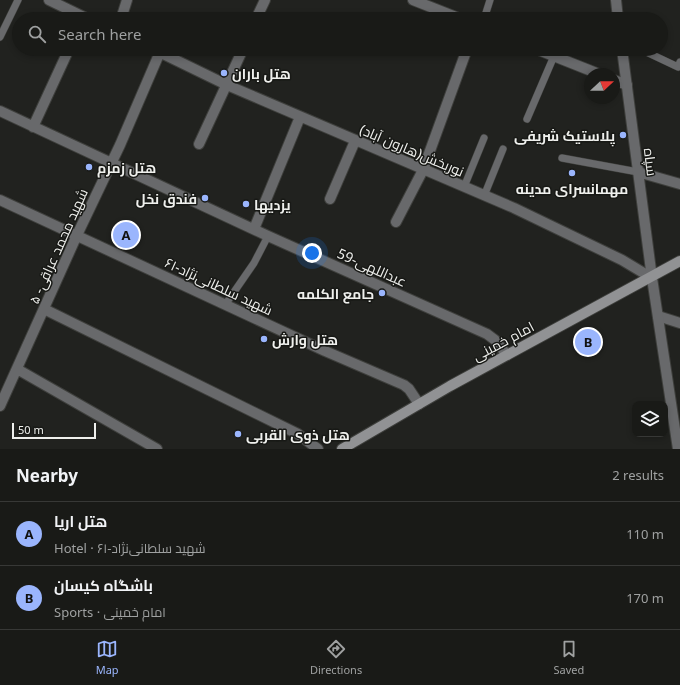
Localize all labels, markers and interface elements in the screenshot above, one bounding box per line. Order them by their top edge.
search box [12,12,668,56]
icon: search [26,23,48,45]
text: Search here [58,24,141,44]
place label: هتل باران [232,64,291,83]
marker: هتل باران [219,68,229,78]
north arrow [584,68,620,104]
street label: نوربخش(هارون آباد) [357,119,467,181]
place label: پلاستیک شریفی [514,126,615,147]
marker: پلاستیک شریفی [618,130,628,140]
street label: سپاه [639,147,662,177]
place label: هتل زمزم [97,158,156,178]
marker: هتل زمزم [84,162,94,172]
marker: مهمانسرای مدینه [567,168,577,178]
place label: مهمانسرای مدینه [516,179,628,198]
street label: شهید محمد عراقی- ۵ [24,185,92,307]
place label: فندق نخل [136,189,197,208]
marker: فندق نخل [200,193,210,203]
place label: یزدیها [254,195,291,214]
marker: یزدیها [241,199,251,209]
pin: A [113,220,139,250]
your location [302,243,322,263]
street label: عبداللهی-59 [334,243,410,291]
street label: شهید سلطانی‌نژاد-۶۱ [162,253,276,319]
place label: جامع الکلمه [297,284,374,304]
marker: جامع الکلمه [377,288,387,298]
street label: امام خمینی [469,317,538,366]
pin: B [575,327,601,357]
place label: هتل وارش [272,330,338,349]
marker: هتل وارش [259,334,269,344]
map controls [632,401,668,437]
button: layers [632,401,668,437]
scale bar [12,421,96,440]
text: 50 m [18,422,44,437]
place label: هتل ذوی القربی [246,425,350,444]
marker: هتل ذوی القربی [233,429,243,439]
text: Nearby [16,464,78,487]
text: 2 results [612,466,664,484]
text: هتل اریا [54,511,107,531]
text: A [25,525,34,543]
text: 110 m [626,525,664,543]
text: Hotel · شهید سلطانی‌نژاد-۶۱ [54,539,205,557]
text: باشگاه کیسان [54,575,153,595]
text: B [25,589,33,607]
text: 170 m [626,589,664,607]
text: Sports · امام خمینی [54,603,166,621]
tab: Map [96,638,119,677]
tab: Directions [310,638,362,677]
tab: Saved [554,638,584,677]

